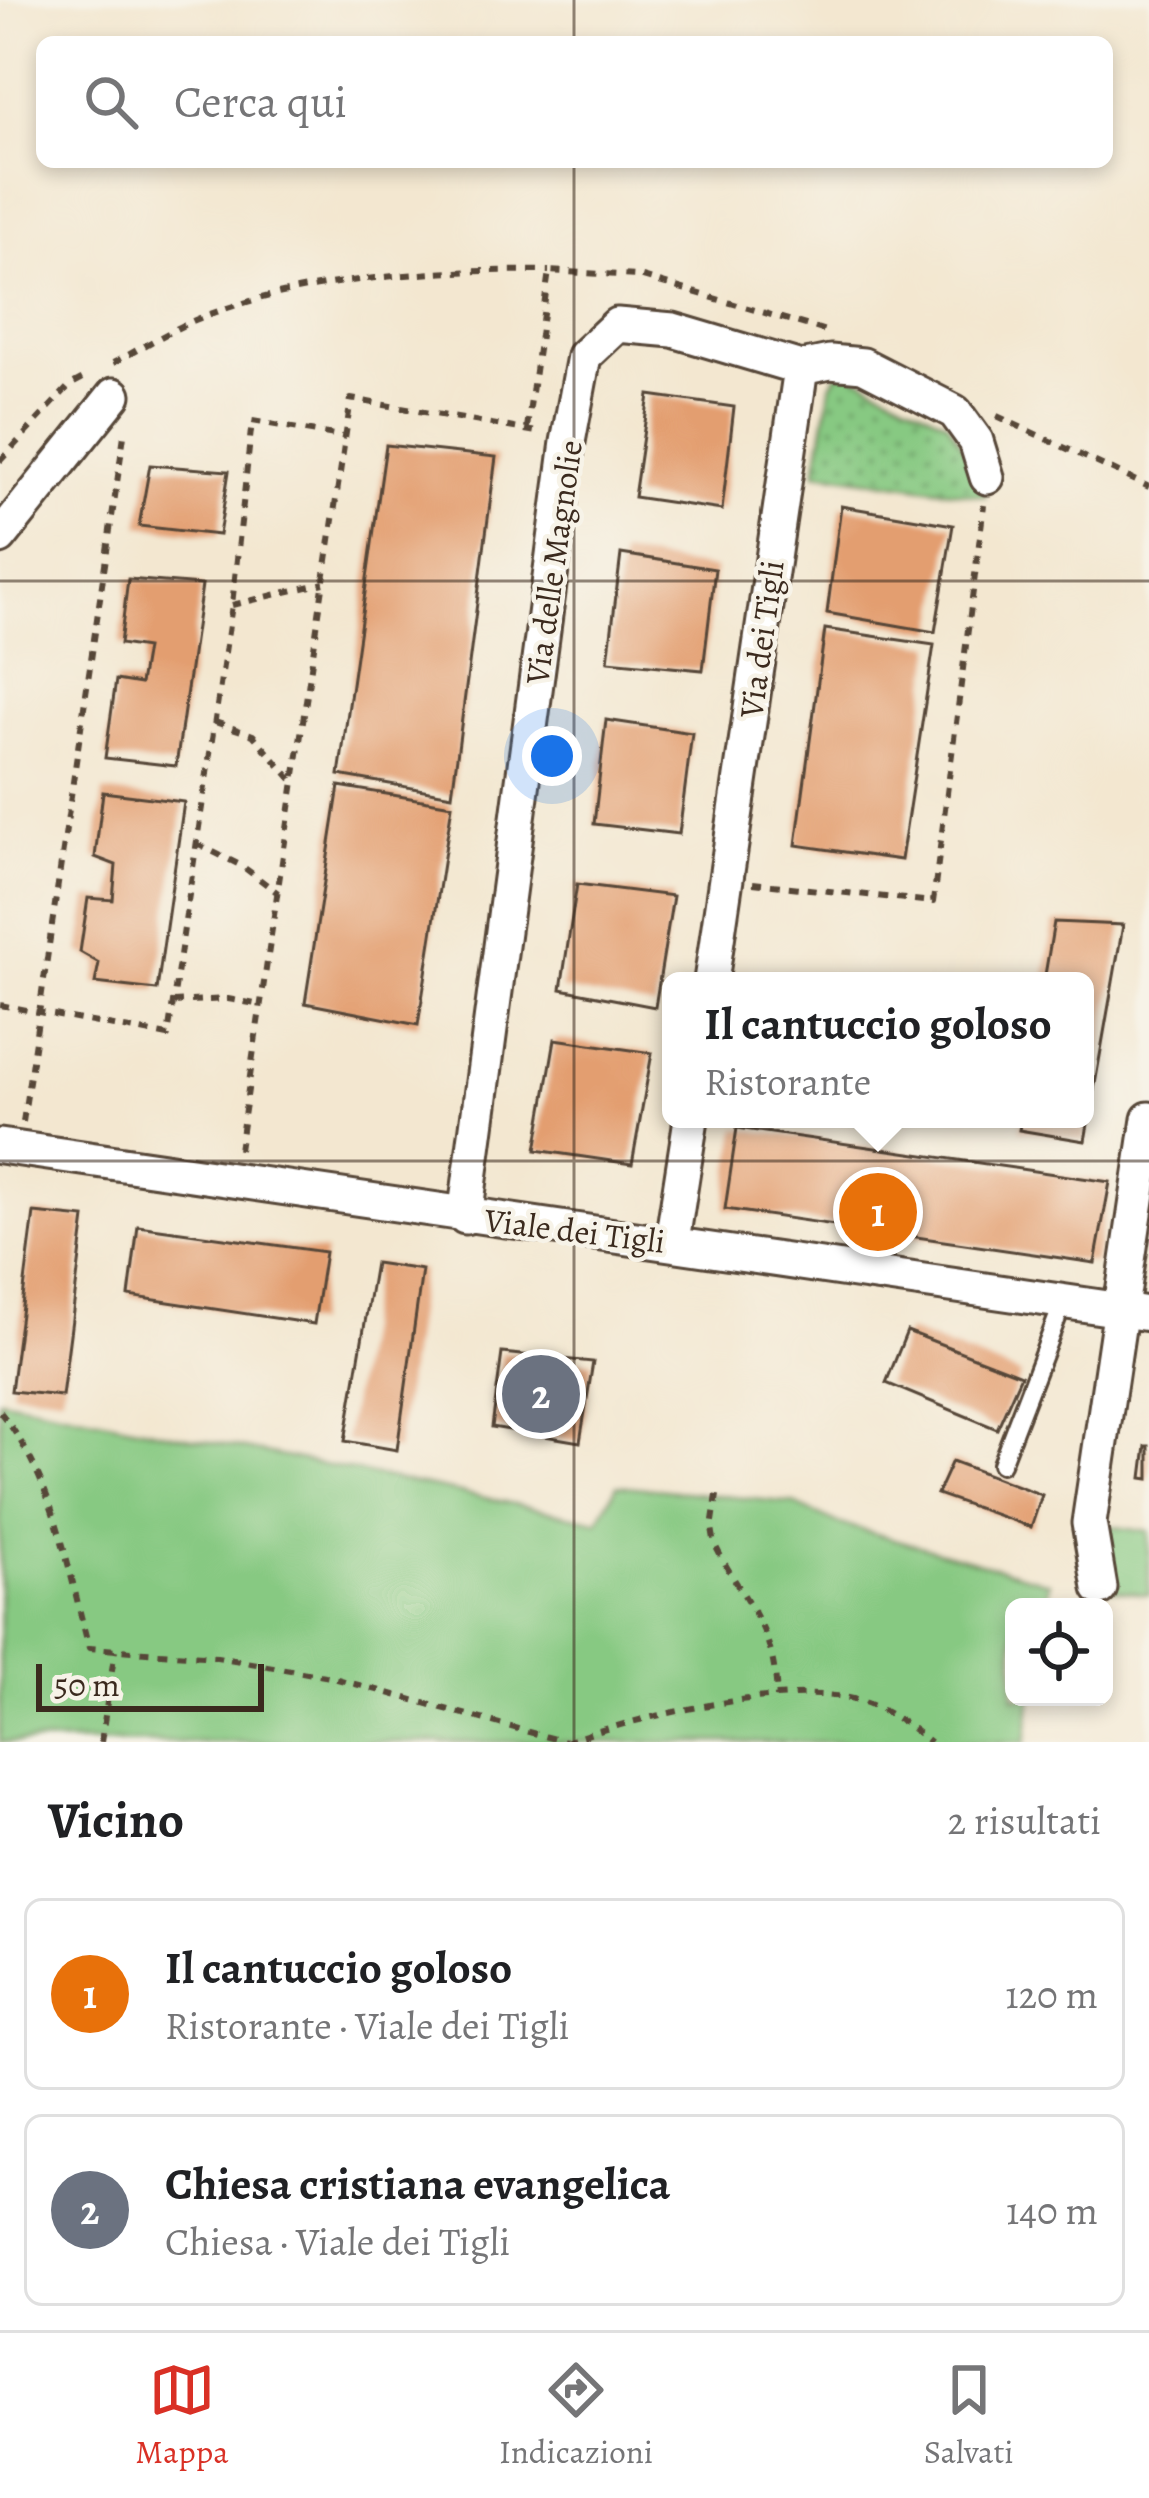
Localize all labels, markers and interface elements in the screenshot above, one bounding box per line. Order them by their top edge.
search box [36,36,1113,168]
icon: search [78,69,144,135]
text: Cerca qui [174,71,347,133]
street label: Via delle Magnolie [514,437,593,688]
street label: Via dei Tigli [728,557,795,722]
your location [522,726,582,786]
popup [662,972,1094,1128]
text: Il cantuccio goloso [704,993,1052,1055]
text: Ristorante [704,1055,871,1108]
pin: 1 [839,1167,917,1257]
street label: Viale dei Tigli [481,1197,668,1264]
pin: 2 [502,1349,580,1439]
map controls [1005,1598,1113,1706]
button: locate [1005,1598,1113,1706]
scale bar [36,1658,264,1711]
text: 50 m [54,1662,120,1707]
text: Vicino [48,1785,184,1855]
text: 2 risultati [948,1794,1101,1847]
text: Il cantuccio goloso [165,1937,512,1999]
text: 1 [83,1968,97,2021]
text: 120 m [1005,1968,1098,2021]
text: Ristorante · Viale dei Tigli [165,1999,569,2052]
text: Chiesa cristiana evangelica [165,2153,670,2215]
text: 2 [81,2184,99,2237]
text: 140 m [1006,2184,1098,2237]
text: Chiesa · Viale dei Tigli [165,2215,510,2268]
tab: Mappa [135,2357,229,2474]
tab: Indicazioni [499,2357,653,2474]
tab: Salvati [924,2357,1014,2474]

